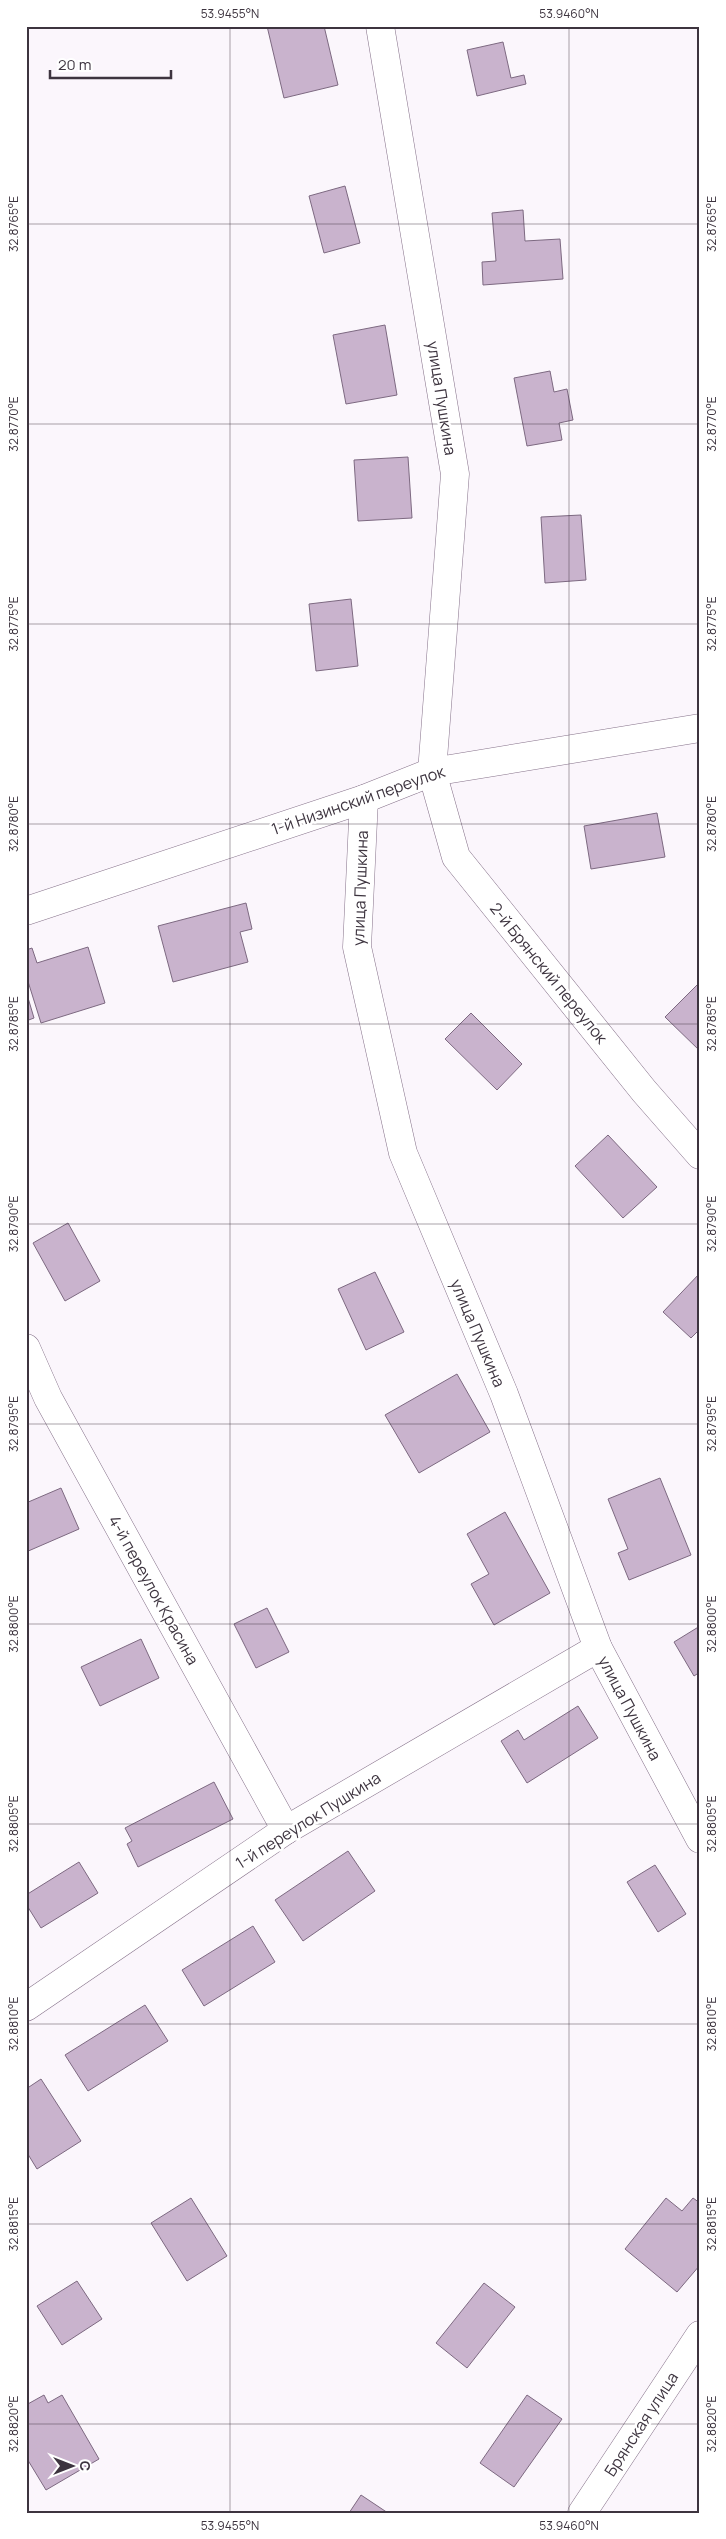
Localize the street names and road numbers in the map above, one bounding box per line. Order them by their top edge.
street label: улица Пушкина [422,339,462,457]
street label: 1-й Низинский переулок [268,760,449,840]
street label: улица Пушкина [347,830,373,946]
street label: 2-й Брянский переулок [485,898,613,1049]
street label: улица Пушкина [445,1276,511,1390]
street label: 4-й переулок Красина [104,1511,204,1669]
street label: улица Пушкина [593,1652,667,1764]
street label: 1-й переулок Пушкина [231,1766,385,1874]
street label: Брянская улица [599,2368,683,2480]

